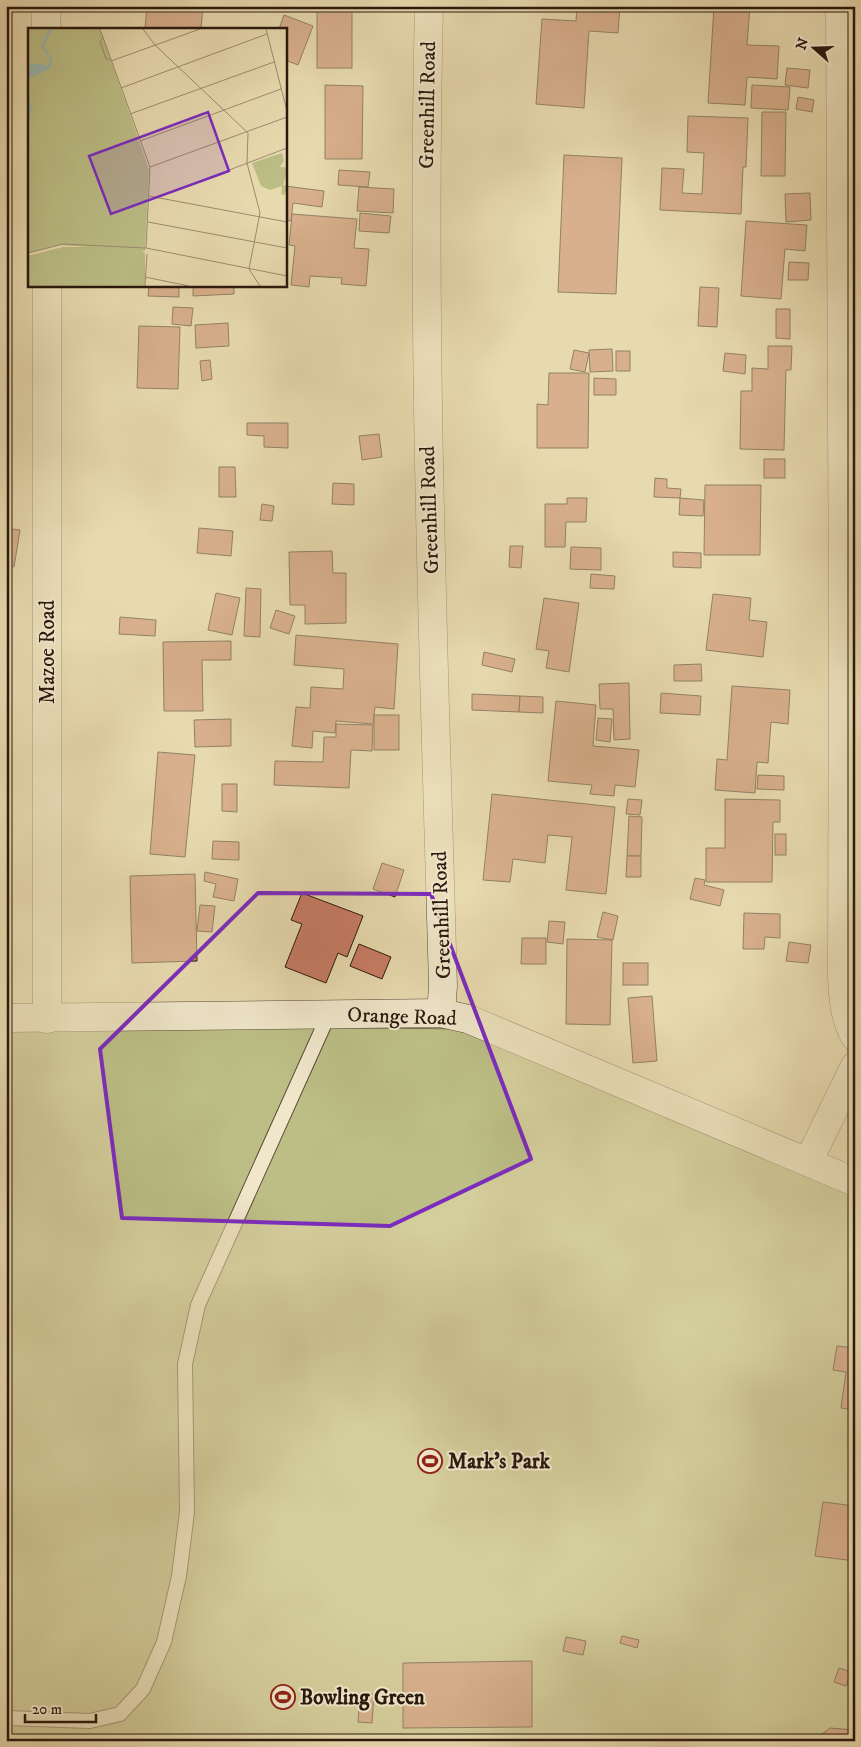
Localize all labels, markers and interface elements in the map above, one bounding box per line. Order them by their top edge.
north arrow [788,22,838,72]
inset map [28,28,286,286]
text: N [792,35,813,52]
street label: Greenhill Road [414,40,442,169]
street label: Greenhill Road [415,445,445,574]
street label: Mazoe Road [35,599,61,704]
street label: Greenhill Road [427,850,457,979]
street label: Orange Road [347,1002,458,1032]
sports icon: Mark's Park [417,1448,443,1474]
place label: Mark's Park [448,1449,551,1475]
sports icon: Bowling Green [270,1684,296,1710]
place label: Bowling Green [300,1685,426,1711]
scale bar [25,1692,96,1724]
text: 20 m [32,1700,62,1719]

